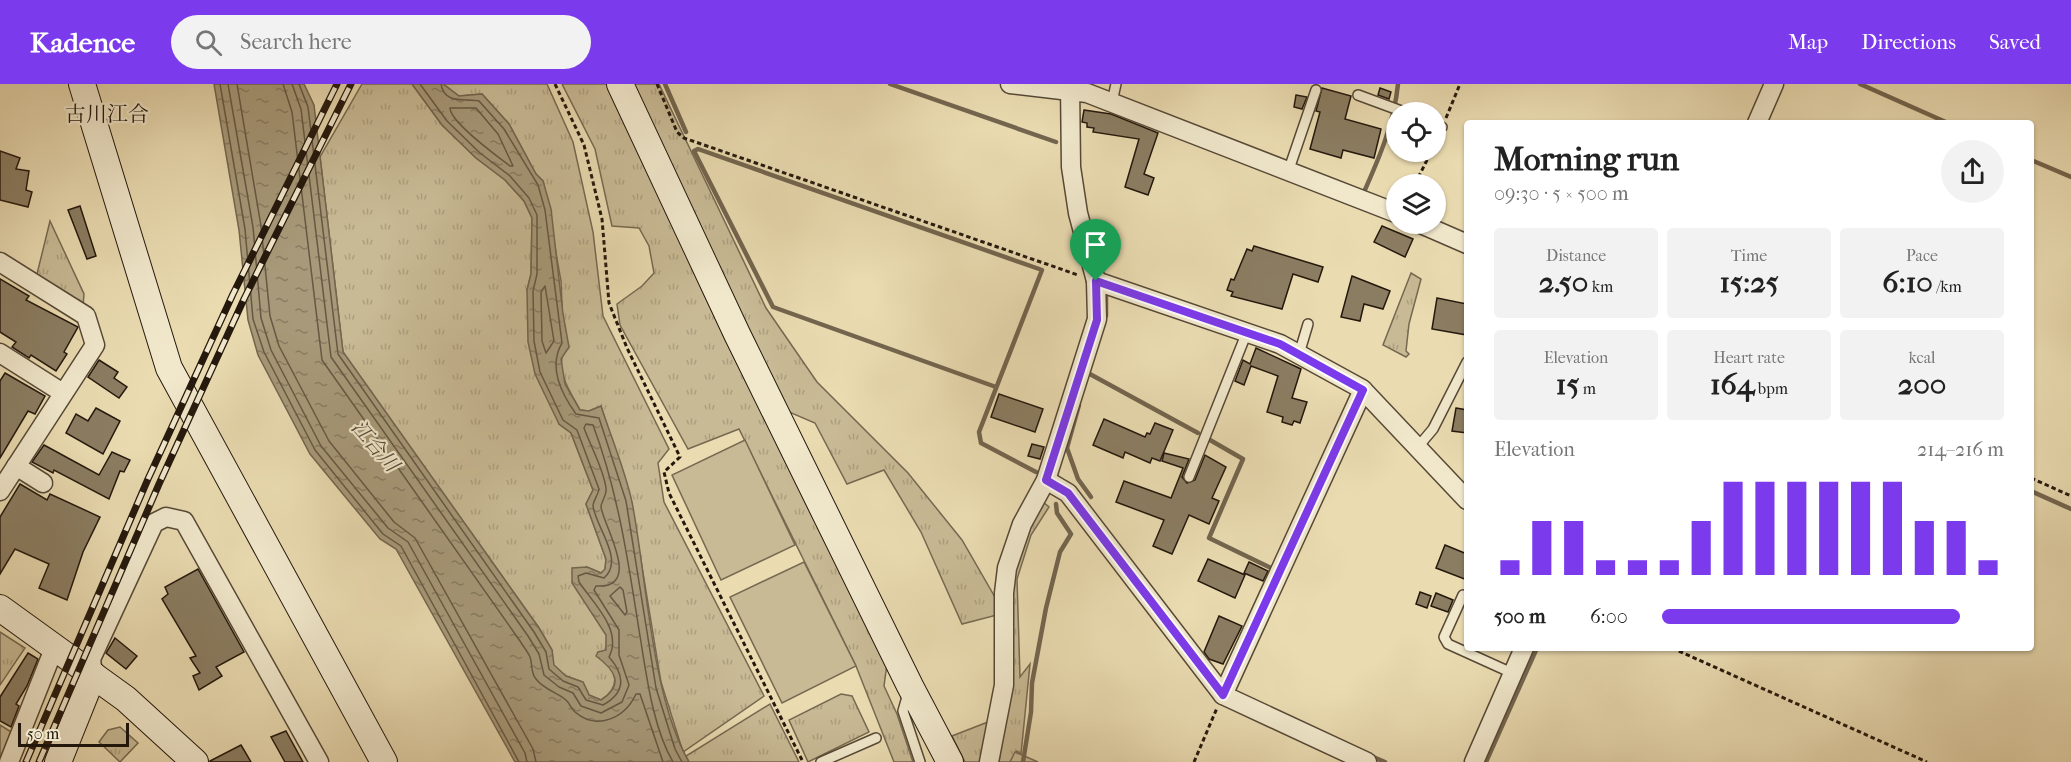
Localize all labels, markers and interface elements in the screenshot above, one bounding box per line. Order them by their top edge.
search box [171,15,591,69]
text: Kadence [30,26,135,59]
icon: search [192,26,225,59]
text: Search here [240,29,352,55]
text: Map [1788,30,1828,54]
text: Directions [1861,30,1956,54]
text: Saved [1989,30,2041,54]
district label: 古川江合 [65,102,149,126]
map controls [1386,102,1446,234]
button: locate [1386,102,1446,162]
text: Morning run [1494,140,1679,179]
button: share [1941,140,2004,203]
button: layers [1386,174,1446,234]
text: 09:30 · 5 × 500 m [1494,182,1629,205]
pin [1070,219,1121,281]
icon: arrive [1079,228,1112,261]
text: Distance [1546,246,1606,265]
text: Time [1731,246,1767,265]
text: Pace [1906,246,1938,265]
text: 2.50 [1539,265,1588,300]
text: 15:25 [1719,265,1779,300]
text: 6:10 [1882,265,1933,300]
text: km [1588,277,1613,296]
text: /km [1933,277,1962,296]
text: Elevation [1544,348,1608,367]
text: Heart rate [1713,348,1785,367]
text: kcal [1909,348,1935,367]
text: 15 [1556,367,1579,402]
text: 164 [1710,367,1754,402]
text: 200 [1898,367,1946,402]
text: m [1579,379,1596,398]
text: bpm [1754,379,1788,398]
water label: 江合川 [347,416,405,478]
text: Elevation [1494,438,1575,461]
text: 214–216 m [1917,438,2004,461]
text: 500 m [1494,605,1546,628]
text: 6:00 [1590,605,1628,628]
scale bar [18,720,129,748]
text: 50 m [27,724,59,743]

